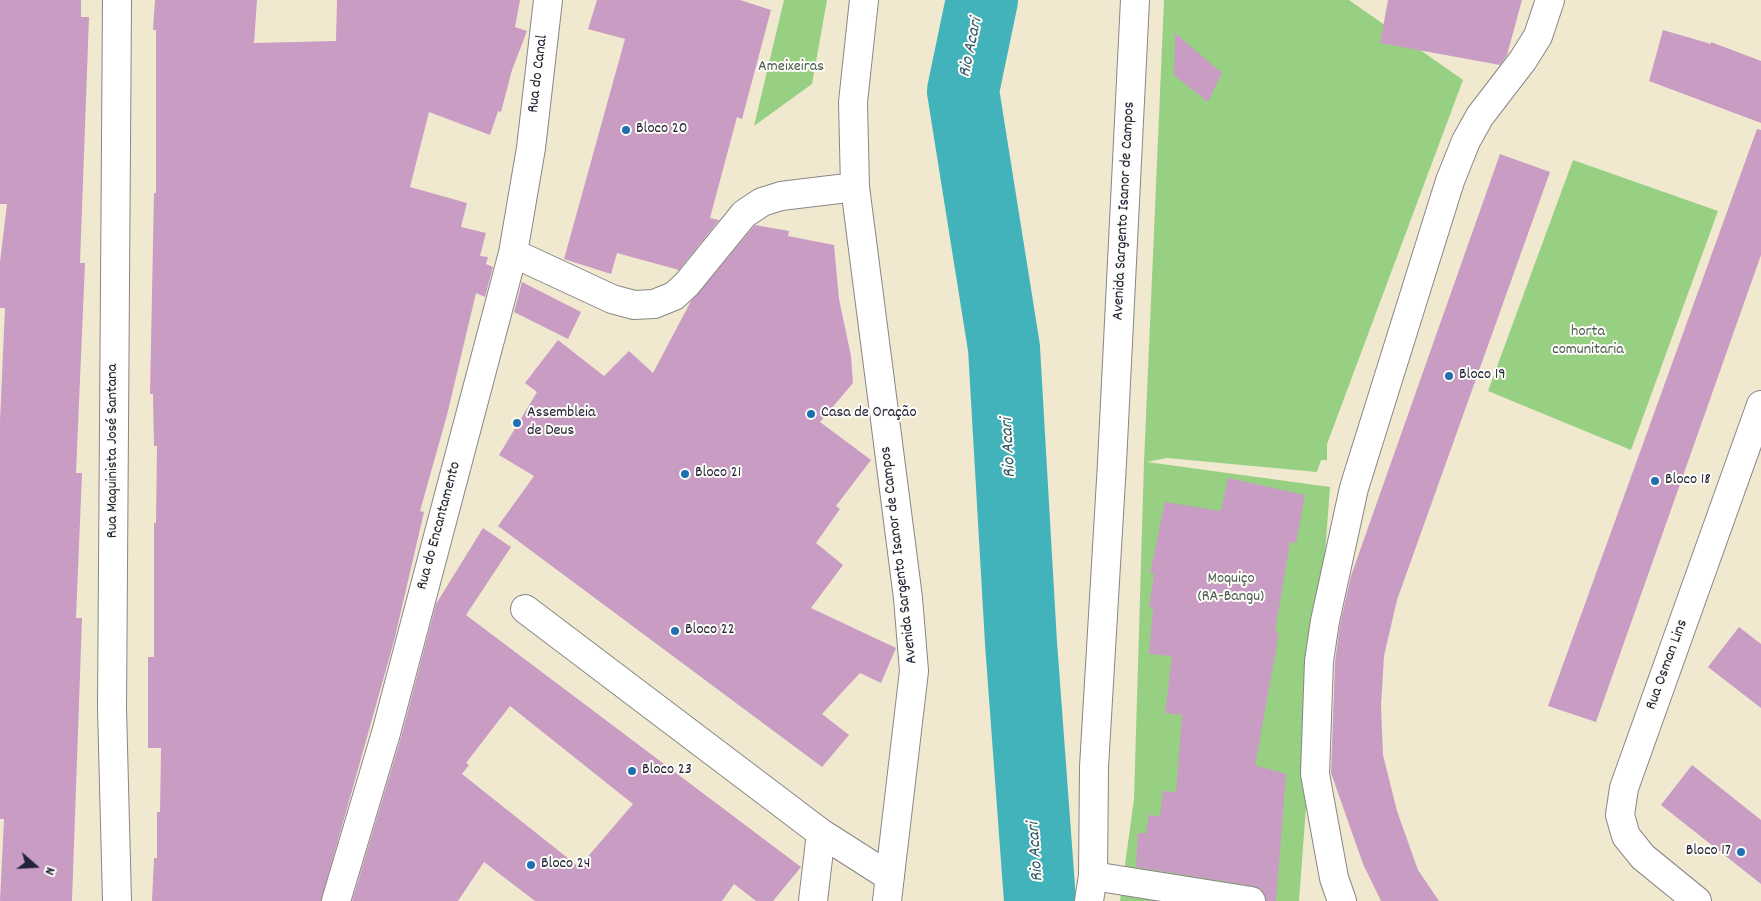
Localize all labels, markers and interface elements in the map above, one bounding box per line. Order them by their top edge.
water label: Rio Acari [955,17,989,79]
street label: Rua do Canal [525,34,553,114]
park label: Ameixeiras [758,58,824,78]
street label: Avenida Sargento Isanor de Campos [1110,101,1140,321]
place label: Bloco 20 [636,120,687,140]
marker: Bloco 20 [620,124,632,136]
park label: horta comunitaria [1552,323,1624,361]
street label: Rua Maquinista José Santana [104,364,124,538]
place label: Bloco 19 [1459,366,1506,386]
marker: Bloco 19 [1443,370,1455,382]
place label: Assembleia de Deus [527,404,595,442]
place label: Casa de Oração [821,404,917,424]
marker: Casa de Oração [805,408,817,420]
marker: Assembleia de Deus [511,417,523,429]
water label: Rio Acari [998,418,1022,478]
street label: Avenida Sargento Isanor de Campos [877,445,923,665]
street label: Rua do Encantamento [414,460,466,592]
place label: Bloco 21 [695,464,741,484]
marker: Bloco 21 [679,468,691,480]
place label: Bloco 18 [1665,471,1711,491]
marker: Bloco 18 [1649,475,1661,487]
park label: Moquiço (RA-Bangu) [1198,570,1264,608]
street label: Rua Osman Lins [1643,617,1693,713]
place label: Bloco 22 [685,621,735,641]
marker: Bloco 22 [669,625,681,637]
place label: Bloco 23 [642,761,692,781]
marker: Bloco 23 [626,765,638,777]
water label: Rio Acari [1024,821,1050,883]
north arrow [10,841,60,891]
place label: Bloco 17 [1686,842,1731,862]
marker: Bloco 17 [1735,846,1747,858]
place label: Bloco 24 [541,855,590,875]
marker: Bloco 24 [525,859,537,871]
text: N [39,864,60,877]

